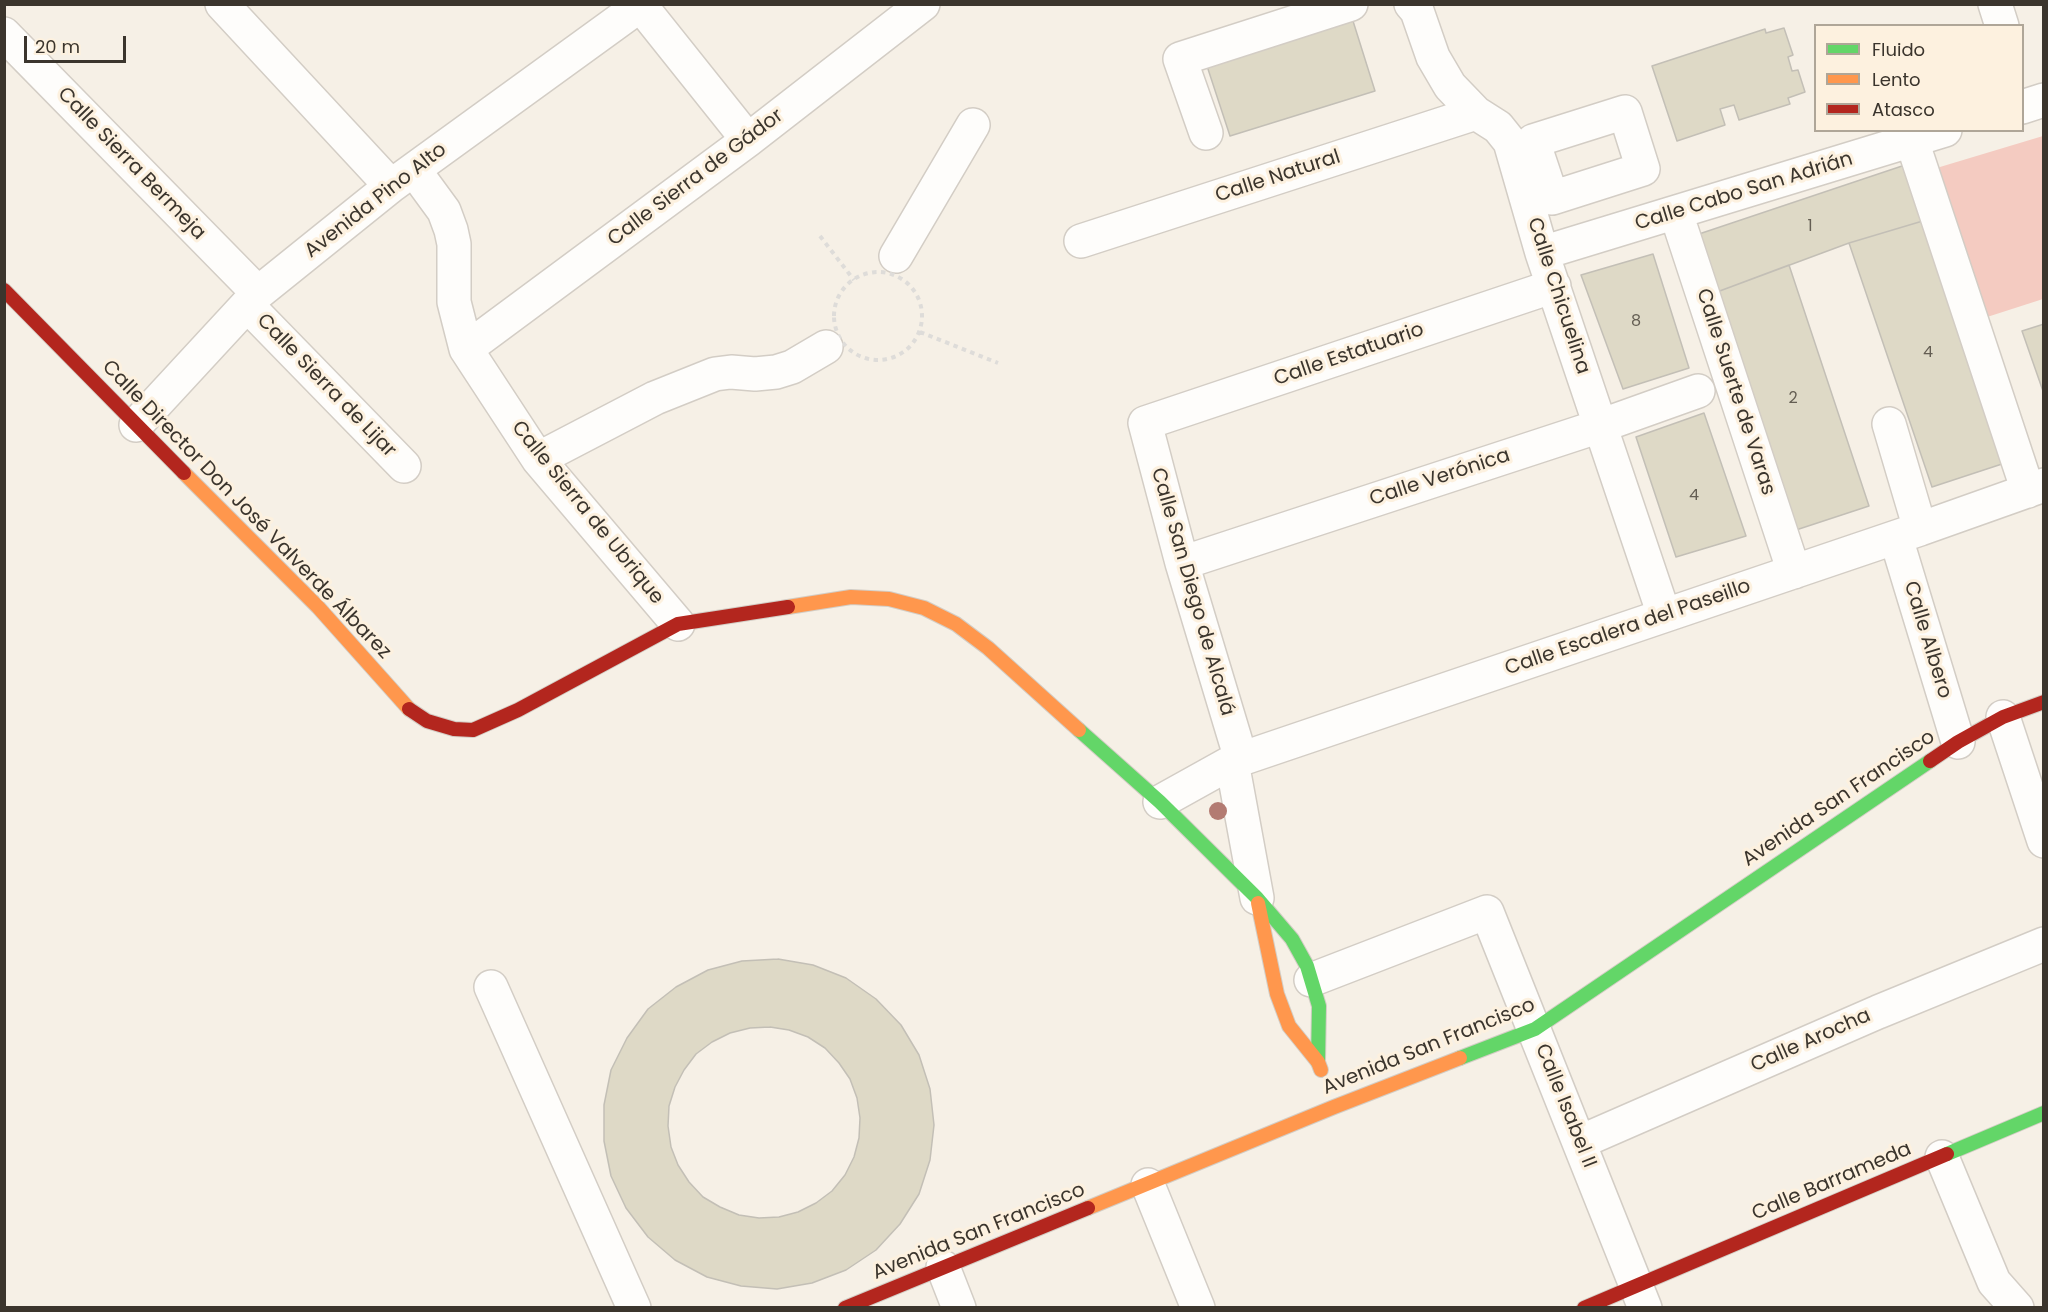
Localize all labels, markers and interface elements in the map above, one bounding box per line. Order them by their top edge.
scale bar [27,24,129,62]
legend [1814,24,2024,132]
text: 20 m [35,34,80,59]
text: Fluido [1872,37,1925,62]
text: Lento [1872,67,1921,92]
street label: Calle Sierra Bermeja [52,83,210,245]
text: Atasco [1872,97,1935,122]
street label: Calle Sierra de Gádor [604,104,788,252]
street label: Avenida Pino Alto [300,138,452,264]
street label: Calle Natural [1212,145,1344,209]
street label: Calle Cabo San Adrián [1632,147,1856,237]
street label: Calle Chicuelina [1521,215,1595,377]
house number: 1 [1807,217,1813,237]
street label: Calle Suerte de Varas [1690,286,1780,498]
street label: Calle Sierra de Lijar [251,309,401,463]
house number: 8 [1631,312,1641,332]
street label: Calle Estatuario [1271,318,1427,392]
house number: 4 [1923,343,1933,363]
street label: Calle Director Don José Valverde Álbarez [96,356,396,664]
house number: 2 [1788,389,1798,409]
street label: Calle Sierra de Ubrique [506,417,668,609]
street label: Calle Verónica [1367,444,1513,512]
street label: Calle San Diego de Alcalá [1145,465,1239,719]
house number: 4 [1689,486,1699,506]
street label: Calle Escalera del Paseillo [1502,575,1754,681]
street label: Calle Albero [1898,579,1956,701]
street label: Avenida San Francisco [1738,726,1940,872]
street label: Avenida San Francisco [1319,993,1539,1101]
street label: Calle Arocha [1747,1004,1875,1078]
street label: Calle Isabel II [1529,1041,1601,1171]
street label: Calle Barrameda [1749,1138,1915,1226]
street label: Avenida San Francisco [869,1178,1089,1286]

